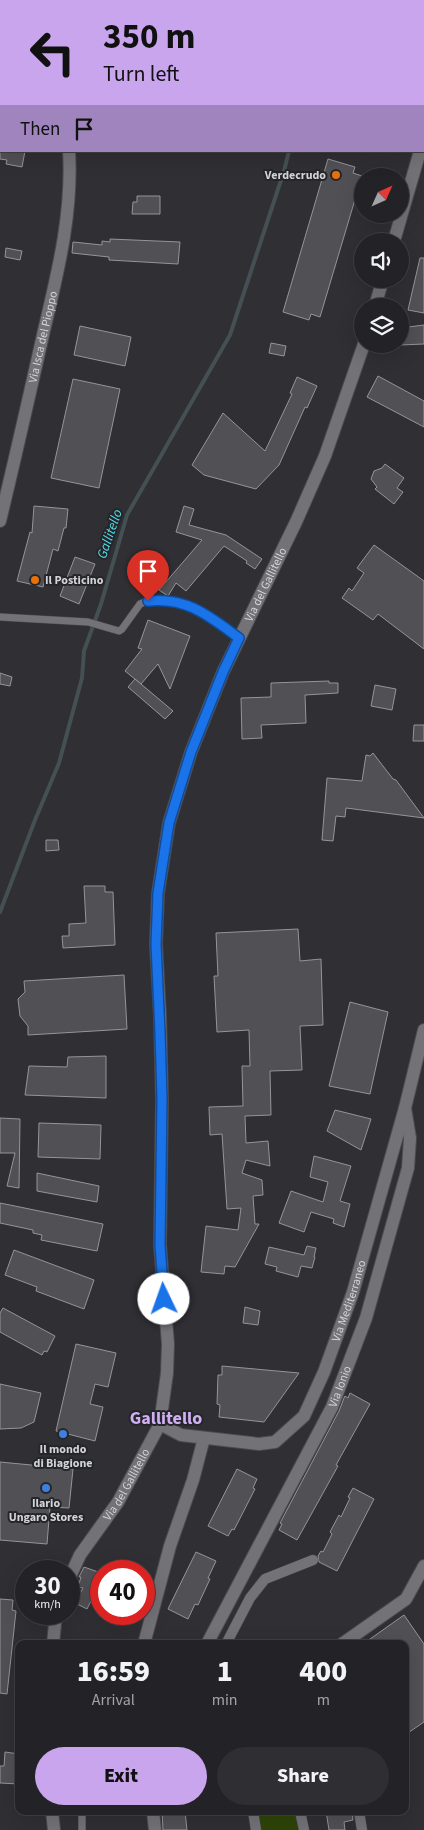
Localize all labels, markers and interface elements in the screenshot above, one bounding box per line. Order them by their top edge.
text: 350 m [103,12,195,62]
icon: left [20,20,85,85]
text: Turn left [103,58,179,90]
icon: arrive [70,115,98,143]
text: Then [20,116,60,143]
place label: Verdecrudo [264,167,326,184]
north arrow [354,168,409,222]
map controls [354,168,409,353]
marker: Verdecrudo [330,169,342,181]
button: sound [354,233,409,288]
street label: Via Isca del Pioppo [24,289,62,384]
button: layers [354,298,409,353]
water label: Gallitello [92,507,128,561]
street label: Via del Gallitello [240,544,291,624]
pin [127,550,169,601]
icon: arrive [134,557,162,585]
place label: Il Posticino [45,572,104,589]
marker: Il Posticino [29,574,41,586]
street label: Via Mediterraneo [327,1258,370,1344]
position arrow [137,1272,189,1324]
street label: Via Ionio [324,1363,356,1410]
district label: Gallitello [130,1406,202,1431]
marker: Il mondo di Biagione [57,1428,69,1440]
place label: Il mondo di Biagione [34,1441,92,1472]
street label: Via del Gallitello [99,1445,154,1524]
marker: Ilario Ungaro Stores [40,1482,52,1494]
place label: Ilario Ungaro Stores [9,1495,83,1526]
speed limit sign: 40 [90,1560,155,1625]
text: 30 [34,1568,61,1604]
text: km/h [34,1596,61,1613]
text: 16:59 [77,1650,150,1693]
text: 1 [217,1650,233,1693]
text: 400 [299,1650,347,1693]
text: Arrival [92,1689,135,1711]
text: min [212,1689,238,1711]
text: m [317,1689,330,1711]
button: Exit [35,1747,207,1805]
button: Share [217,1747,389,1805]

